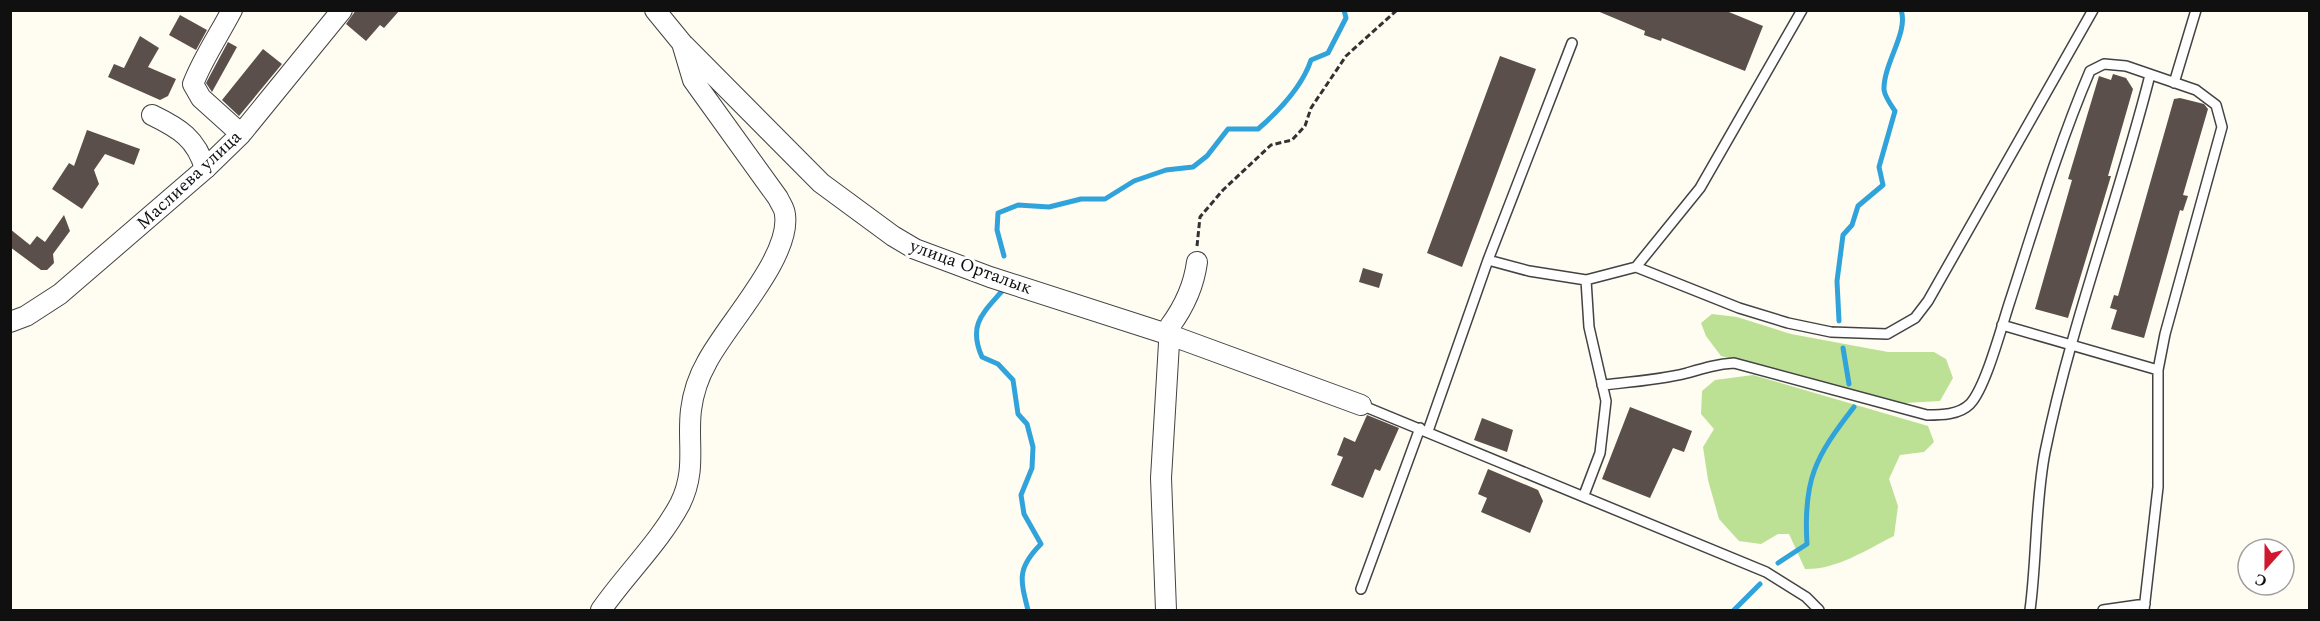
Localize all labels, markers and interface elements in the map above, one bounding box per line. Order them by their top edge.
street label: Маслиева улица [130,124,248,236]
street label: улица Орталык [905,232,1036,302]
north arrow [2236,537,2296,597]
text: С [2251,567,2271,593]

